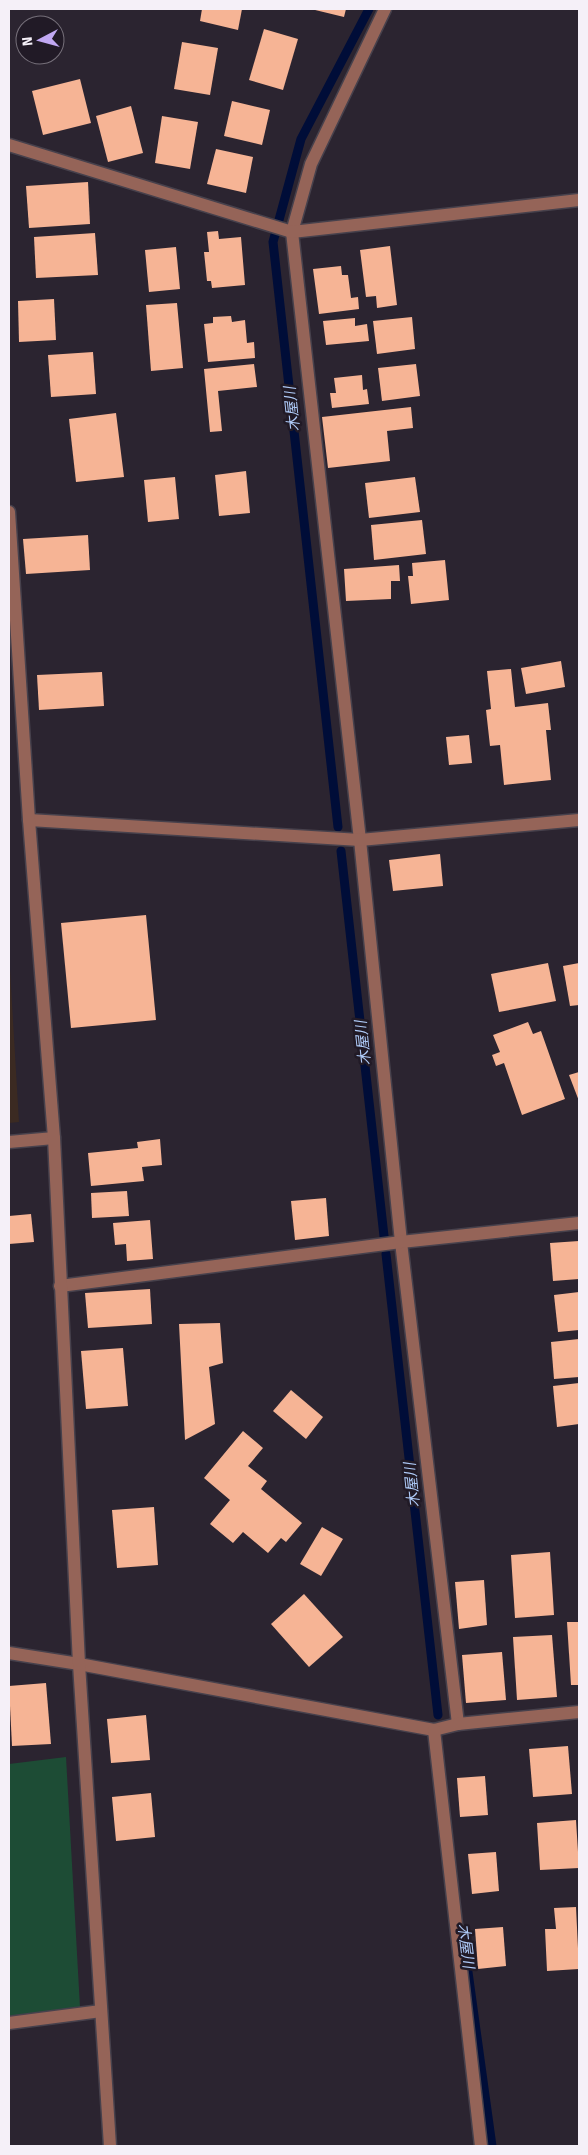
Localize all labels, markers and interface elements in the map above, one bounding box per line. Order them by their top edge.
north arrow [15,15,65,65]
text: N [19,36,37,47]
water label: 木屋川 [280,384,303,432]
water label: 木屋川 [351,1018,374,1066]
water label: 木屋川 [400,1460,423,1508]
water label: 木屋川 [454,1923,478,1971]

